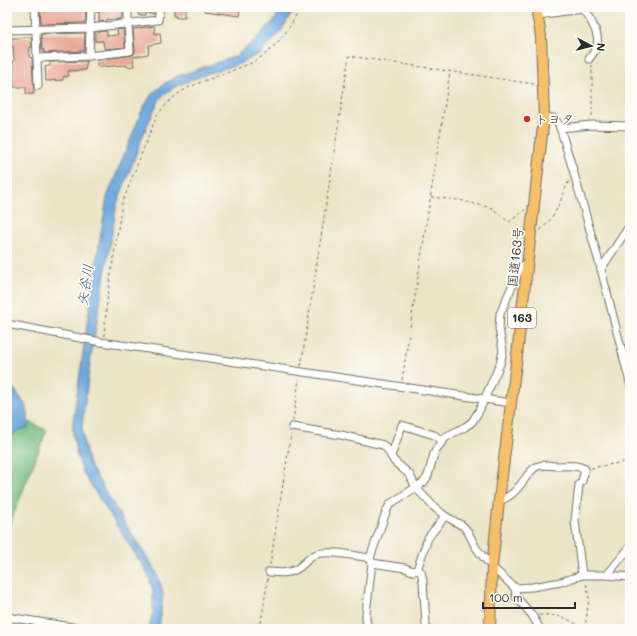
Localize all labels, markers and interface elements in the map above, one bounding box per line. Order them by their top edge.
north arrow [571,26,611,66]
text: N [593,42,609,52]
place label: トヨタ [535,110,574,127]
marker: トヨタ [522,114,532,124]
street label: 国道163号 [503,226,526,288]
water label: 矢谷川 [72,263,97,307]
road number: 163 [508,308,536,328]
scale bar [483,584,575,610]
text: 100 m [489,589,523,605]

